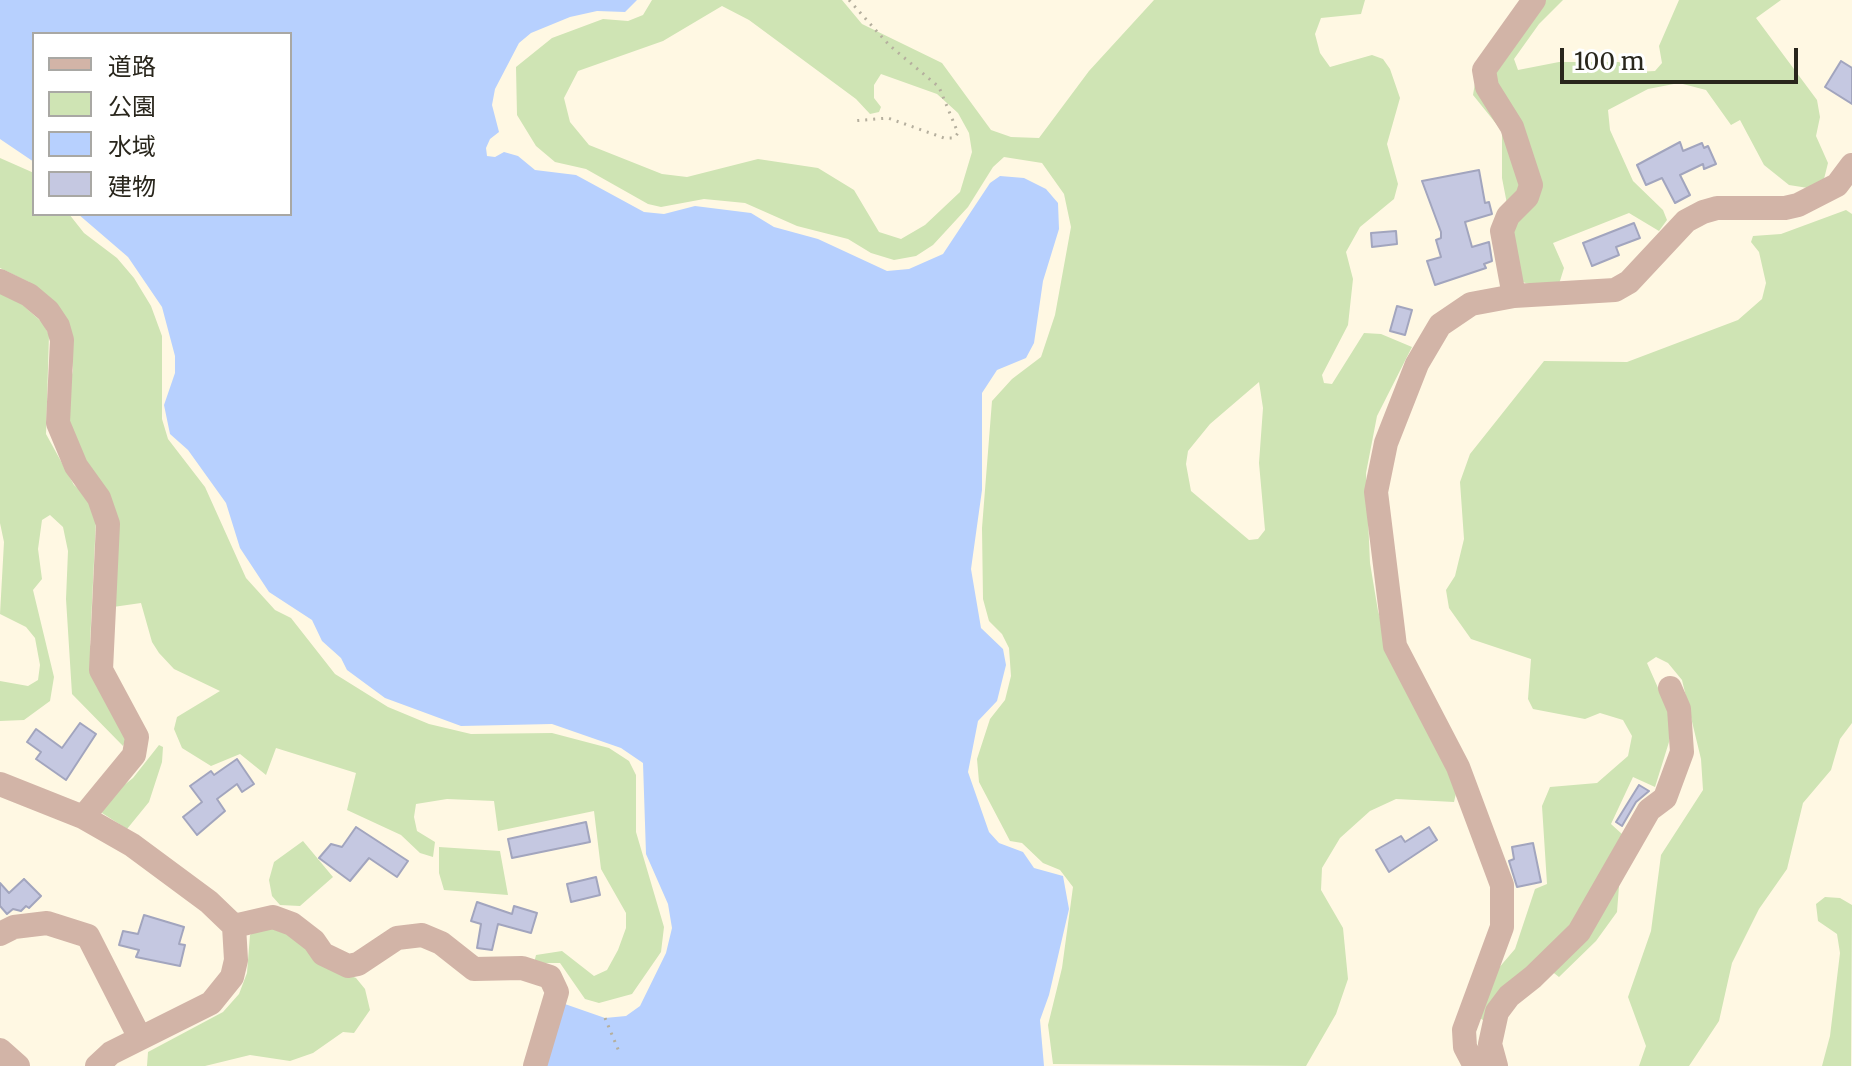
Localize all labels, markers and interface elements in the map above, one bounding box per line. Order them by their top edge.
legend [32,32,292,216]
scale bar [1564,32,1802,82]
text: 100 m [1574,46,1644,77]
text: 道路 [108,51,156,82]
text: 公園 [108,91,156,122]
text: 水域 [108,131,156,162]
text: 建物 [108,171,156,202]

